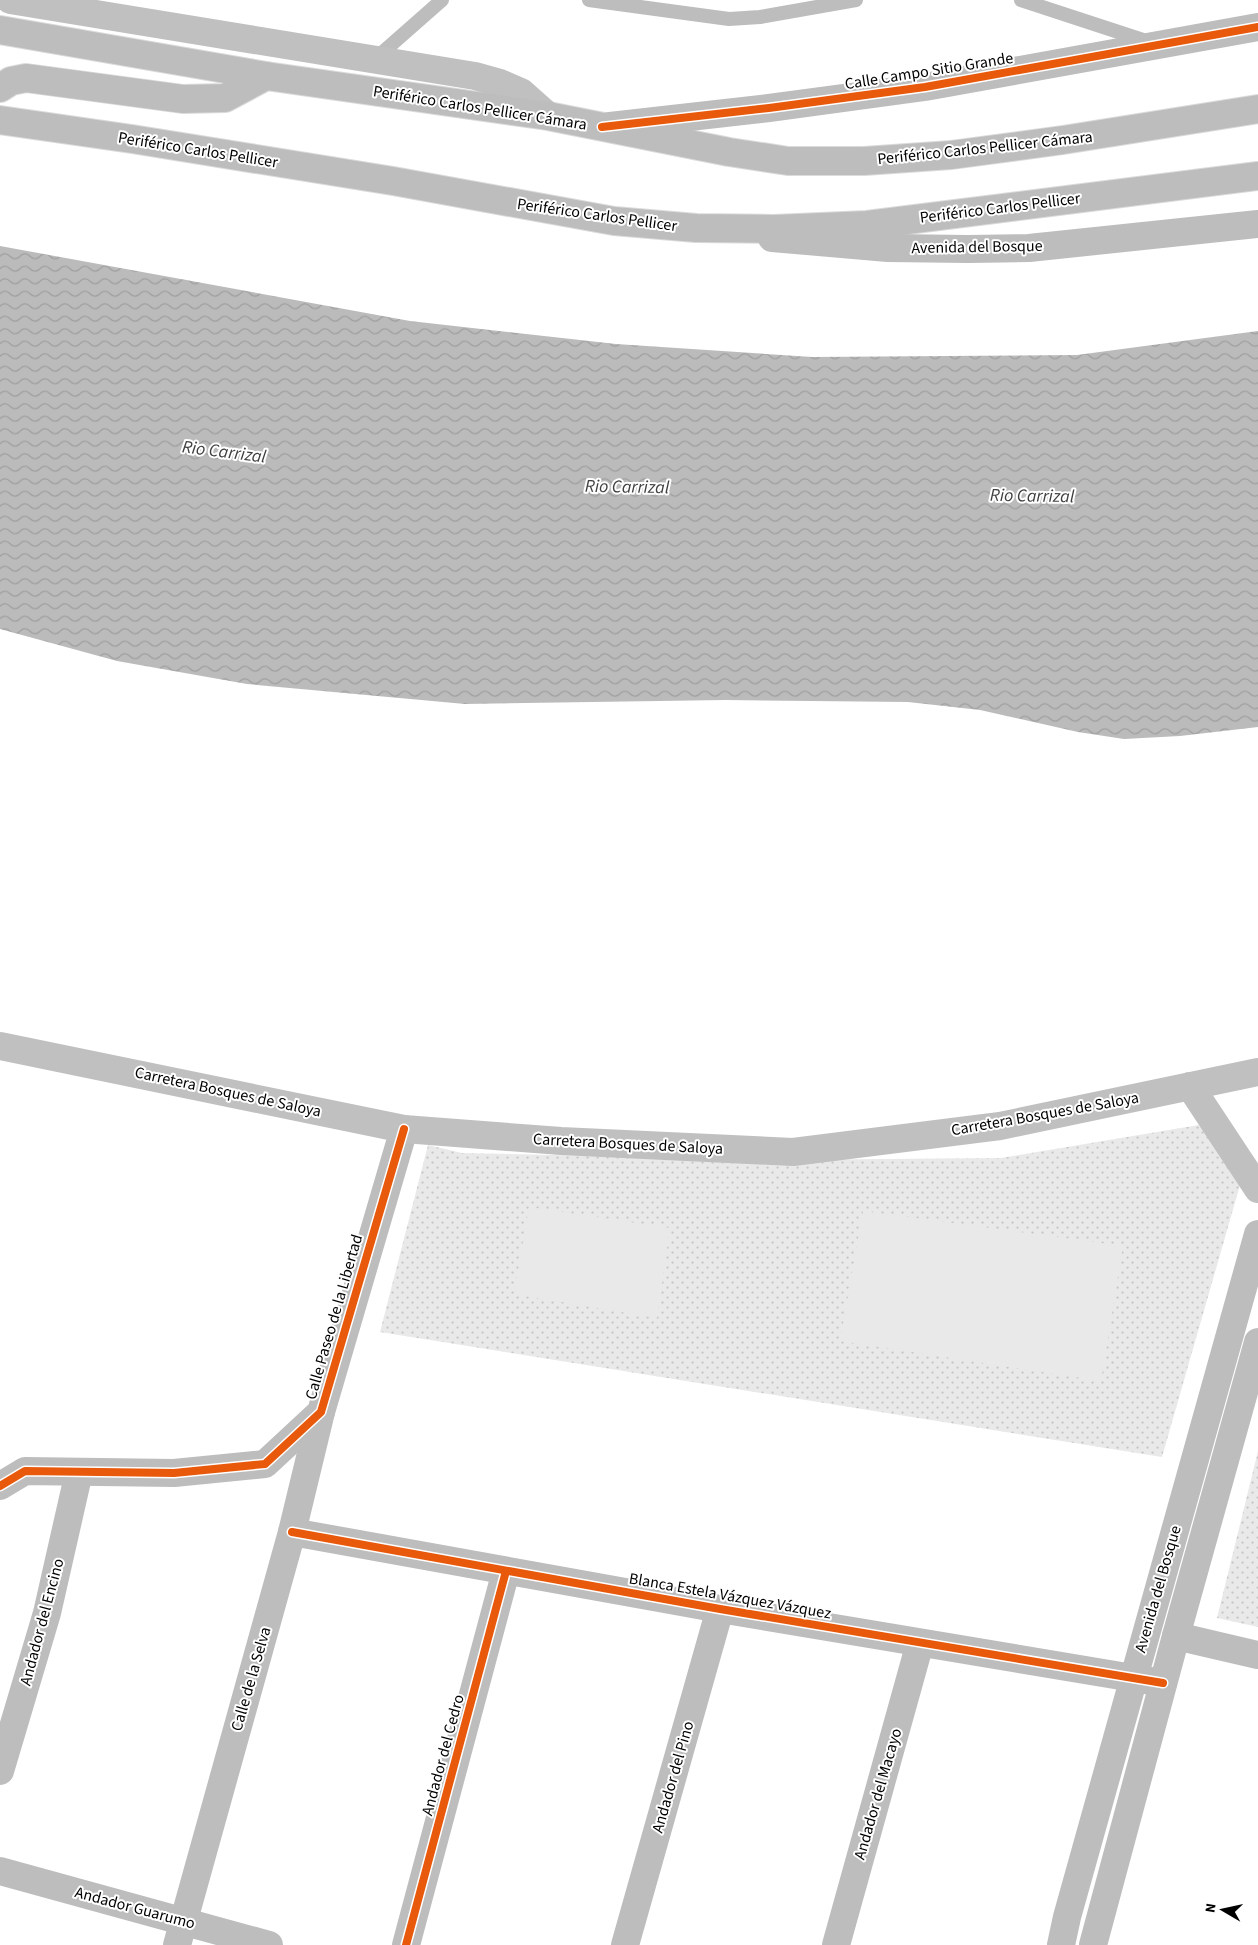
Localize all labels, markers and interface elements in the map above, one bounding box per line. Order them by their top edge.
street label: Calle Campo Sitio Grande [843,47,1015,95]
street label: Periférico Carlos Pellicer Cámara [371,80,589,136]
street label: Periférico Carlos Pellicer Cámara [876,126,1094,170]
street label: Periférico Carlos Pellicer [117,127,280,174]
street label: Periférico Carlos Pellicer [919,187,1082,229]
street label: Periférico Carlos Pellicer [516,193,679,237]
street label: Avenida del Bosque [911,235,1043,259]
water label: Rio Carrizal [181,434,268,470]
water label: Rio Carrizal [585,474,670,500]
water label: Rio Carrizal [990,483,1075,509]
street label: Carretera Bosques de Saloya [133,1061,323,1123]
street label: Carretera Bosques de Saloya [949,1087,1141,1141]
street label: Carretera Bosques de Saloya [532,1128,724,1160]
street label: Calle Paseo de la Libertad [300,1232,368,1402]
street label: Avenida del Bosque [1129,1523,1187,1655]
street label: Andador del Encino [14,1556,70,1688]
street label: Blanca Estela Vázquez Vázquez [627,1567,833,1625]
street label: Calle de la Selva [226,1624,276,1734]
street label: Andador del Cedro [416,1692,470,1818]
street label: Andador del Pino [647,1719,699,1835]
street label: Andador del Macayo [849,1726,907,1862]
street label: Andador Guarumo [72,1881,198,1935]
north arrow [1198,1885,1248,1935]
text: N [1201,1902,1222,1914]

